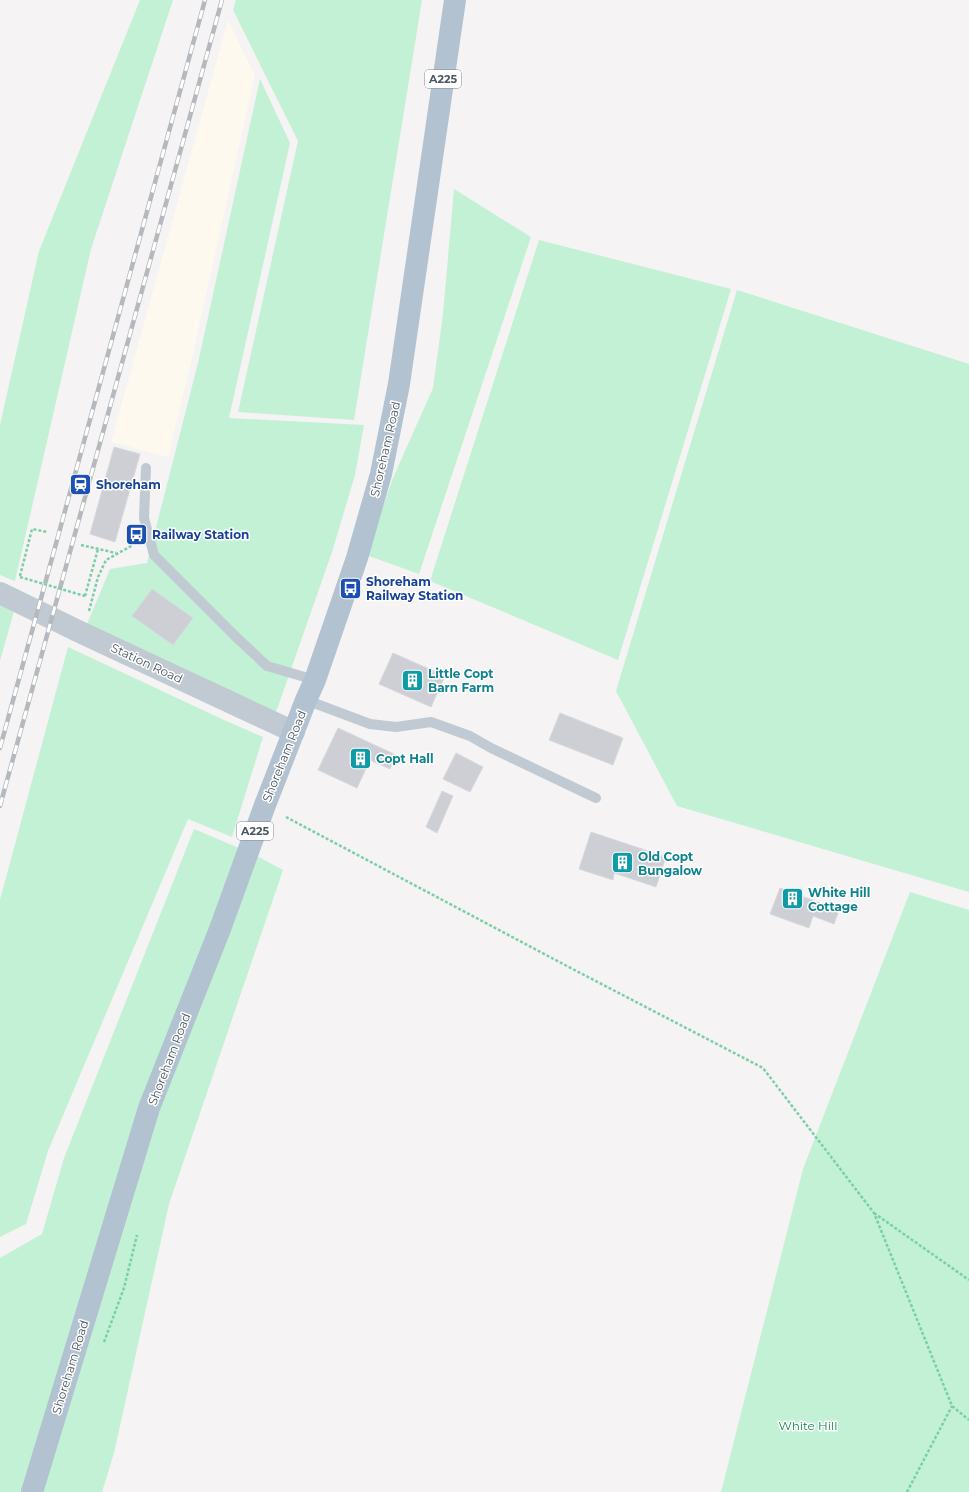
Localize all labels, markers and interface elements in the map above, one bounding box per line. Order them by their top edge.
road number: A225 [425,70,461,88]
street label: Shoreham Road [367,400,403,498]
station icon: Shoreham [67,471,93,497]
place label: Shoreham [96,477,161,492]
bus stop icon: Railway Station [124,521,150,547]
place label: Railway Station [152,527,249,542]
place label: Shoreham Railway Station [366,574,463,603]
bus stop icon: Shoreham Railway Station [338,575,364,601]
street label: Station Road [109,640,185,686]
place label: Little Copt Barn Farm [428,666,494,695]
building icon: Little Copt Barn Farm [399,667,425,693]
street label: Shoreham Road [259,708,309,804]
building icon: Copt Hall [347,745,373,771]
place label: Copt Hall [376,751,434,766]
road number: A225 [237,822,273,840]
place label: Old Copt Bungalow [638,849,703,878]
building icon: Old Copt Bungalow [610,850,636,876]
place label: White Hill Cottage [808,885,870,914]
building icon: White Hill Cottage [780,886,806,912]
street label: Shoreham Road [145,1011,193,1107]
street label: Shoreham Road [49,1318,91,1416]
park label: White Hill [779,1418,837,1433]

